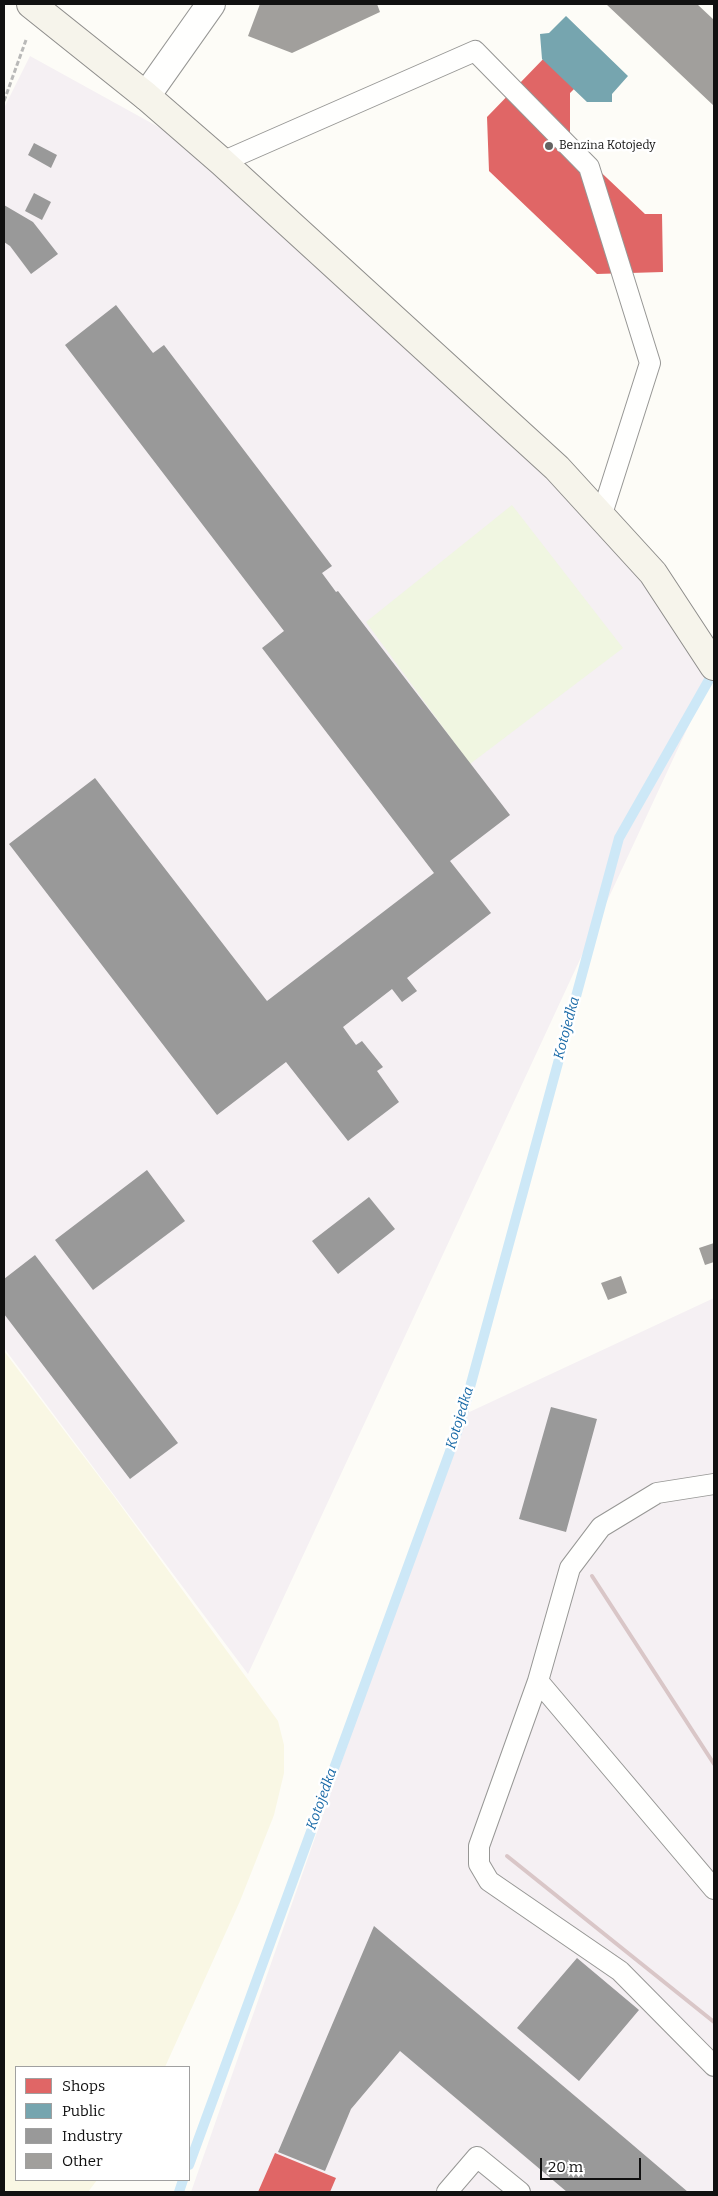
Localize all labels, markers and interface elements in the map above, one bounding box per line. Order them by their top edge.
place label: Benzina Kotojedy [559,139,656,153]
marker: Benzina Kotojedy [543,140,555,152]
water label: Kotojedka [551,995,583,1061]
water label: Kotojedka [443,1385,477,1451]
water label: Kotojedka [303,1766,341,1832]
legend [15,2066,190,2181]
text: Shops [62,2077,105,2095]
text: Public [62,2102,105,2120]
text: Industry [62,2127,122,2145]
scale bar [543,2148,644,2180]
text: Other [62,2152,103,2170]
text: 20 m [548,2158,583,2176]

